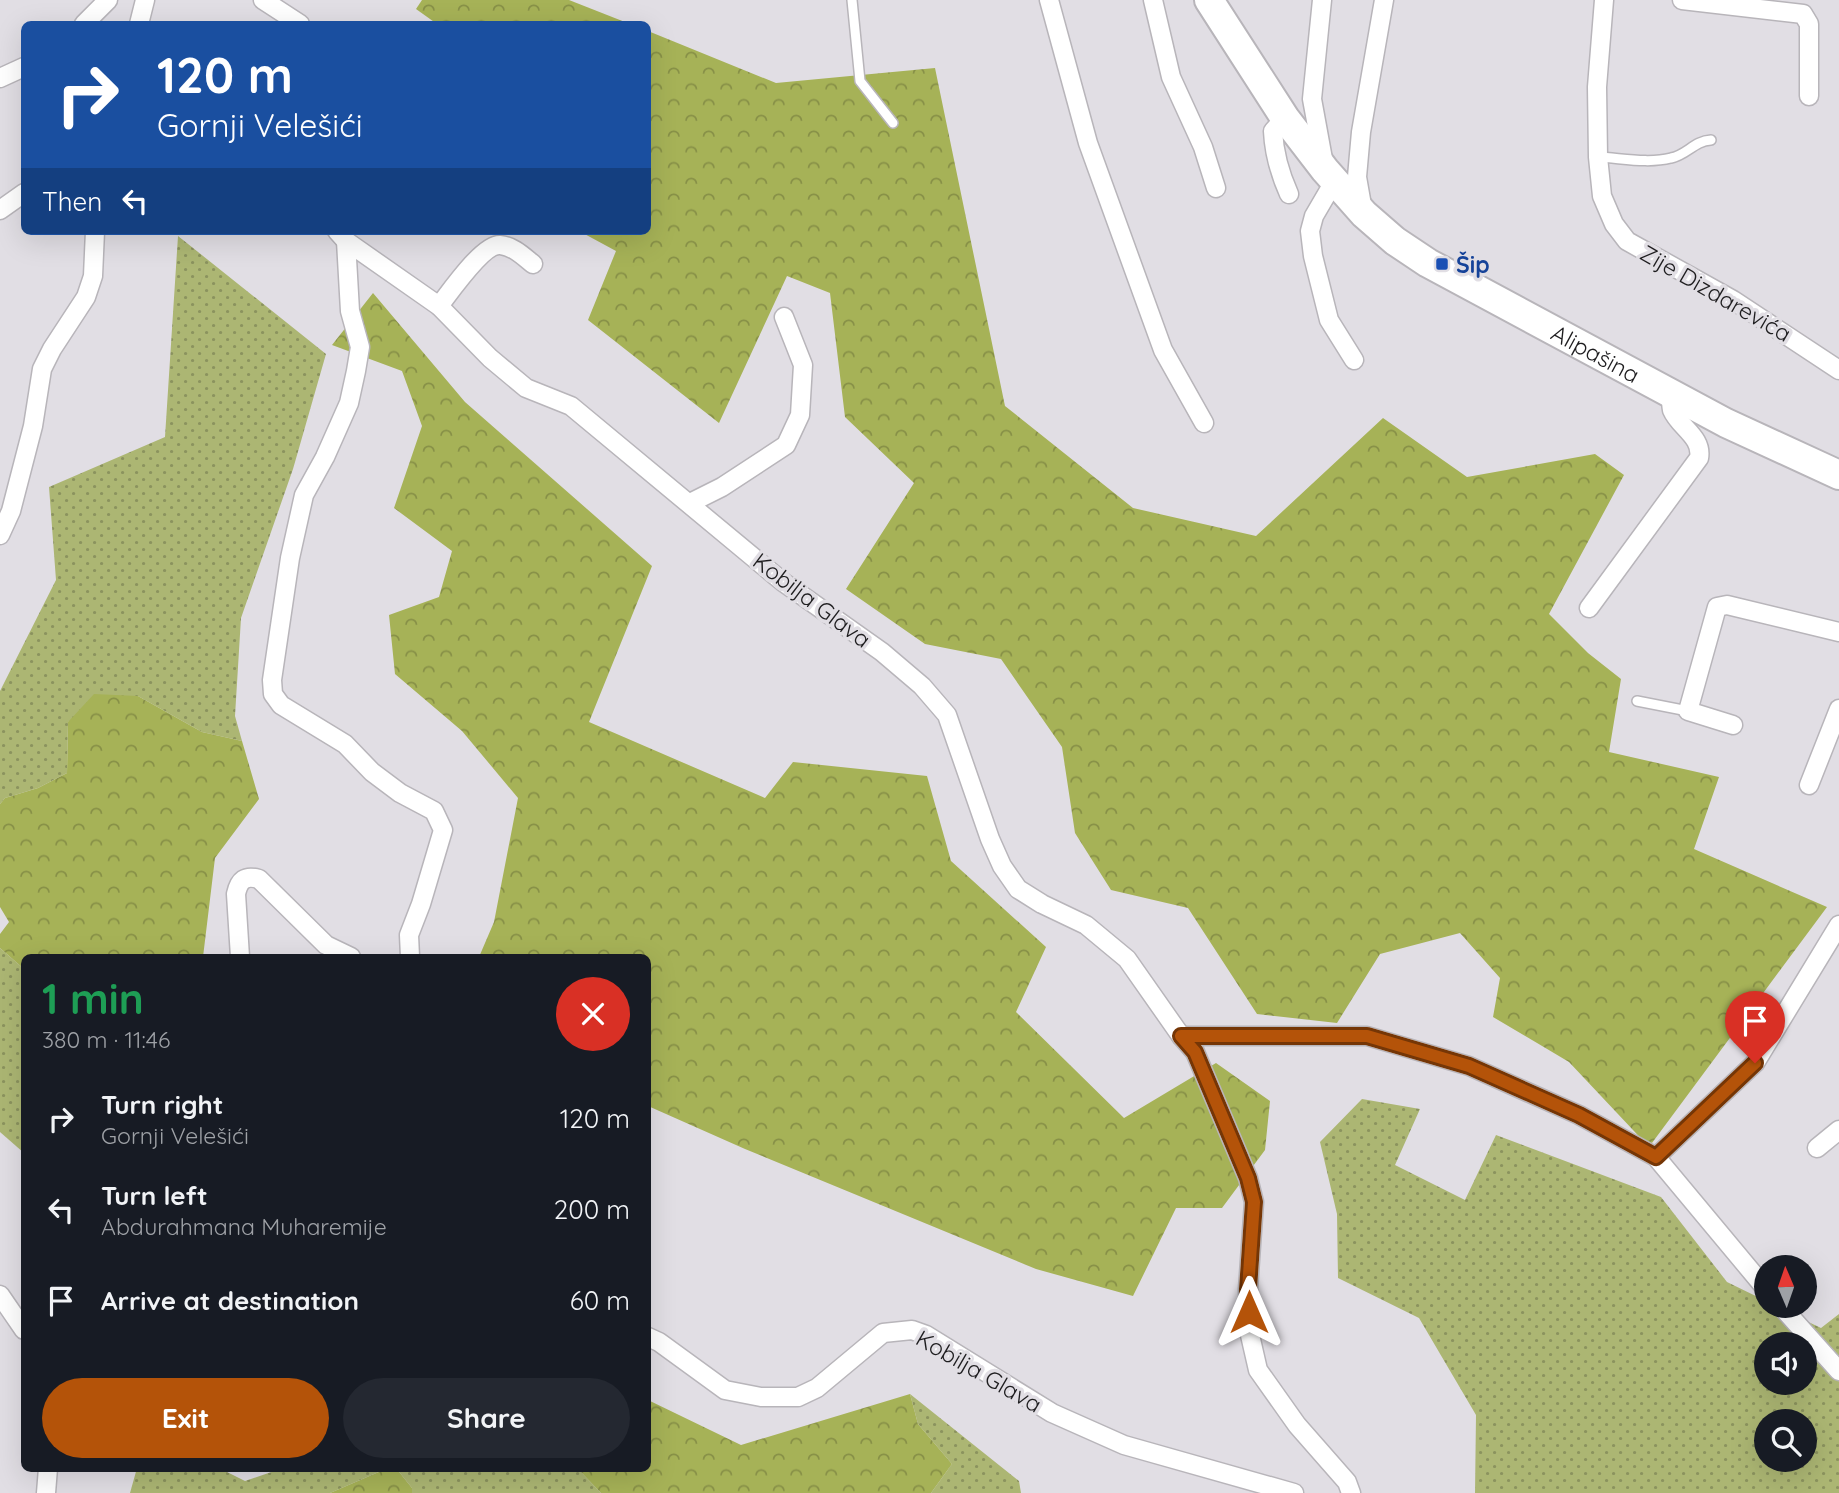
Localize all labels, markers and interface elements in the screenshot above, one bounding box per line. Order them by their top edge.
text: 120 m [157,44,293,105]
icon: right [42,49,133,140]
text: Gornji Velešići [157,105,363,145]
icon: left [116,182,154,220]
text: Then [42,185,102,218]
street label: Zije Dizdarevića [1635,238,1797,348]
place label: Šip [1456,250,1490,279]
marker: Šip [1434,256,1450,272]
street label: Alipašina [1547,318,1645,389]
street label: Kobilja Glava [747,546,877,654]
text: 1 min [42,972,144,1025]
button: close [556,977,630,1051]
pin [1725,991,1785,1063]
icon: arrive [1736,1002,1774,1040]
text: 380 m · 11:46 [42,1025,170,1054]
text: Turn right [101,1088,223,1121]
icon: right [42,1100,80,1138]
text: 120 m [560,1102,630,1135]
text: Gornji Velešići [101,1121,249,1150]
text: Turn left [101,1179,208,1212]
icon: left [42,1191,80,1229]
text: 200 m [554,1193,630,1226]
text: Abdurahmana Muharemije [101,1212,387,1241]
north arrow [1754,1255,1816,1318]
map controls [1754,1255,1817,1472]
position arrow [1212,1275,1286,1349]
icon: arrive [42,1282,80,1320]
text: Arrive at destination [101,1284,359,1317]
text: 60 m [570,1284,630,1317]
street label: Kobilja Glava [911,1323,1047,1419]
button: sound [1754,1332,1817,1395]
button: Exit [42,1378,329,1458]
button: Share [343,1378,630,1458]
button: search [1754,1409,1817,1472]

